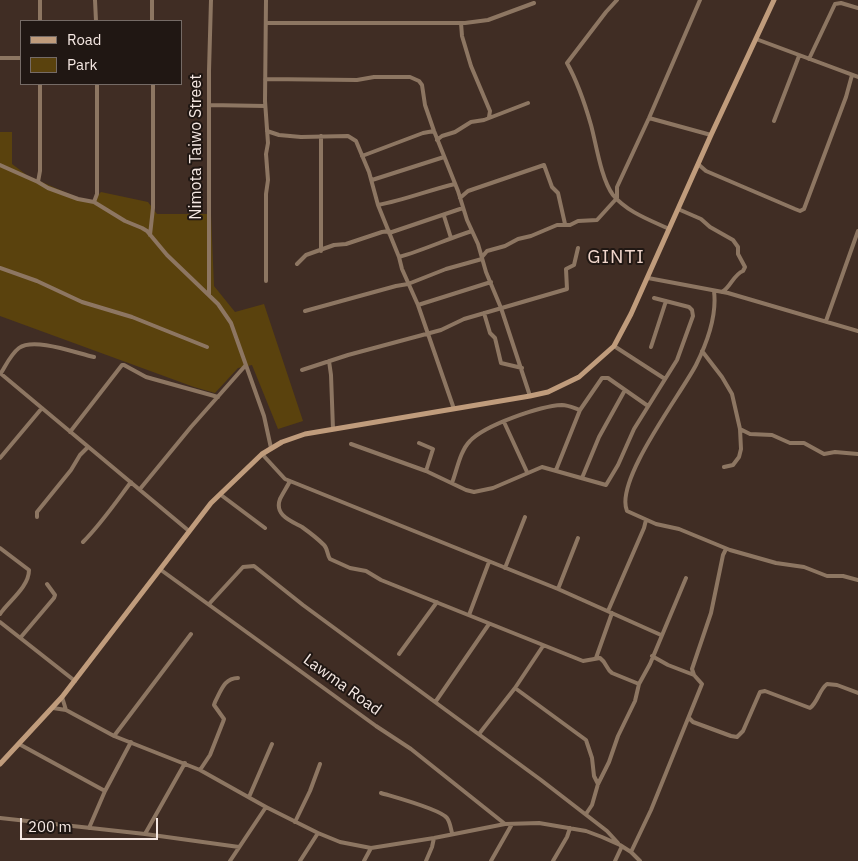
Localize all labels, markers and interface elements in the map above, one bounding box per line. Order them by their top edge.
legend [20,20,182,85]
text: Road [67,30,102,49]
text: Park [67,55,97,74]
street label: Nimota Taiwo Street [186,74,206,220]
district label: GINTI [587,247,645,269]
street label: Lawma Road [299,650,385,720]
scale bar [22,808,160,840]
text: 200 m [28,817,72,836]

